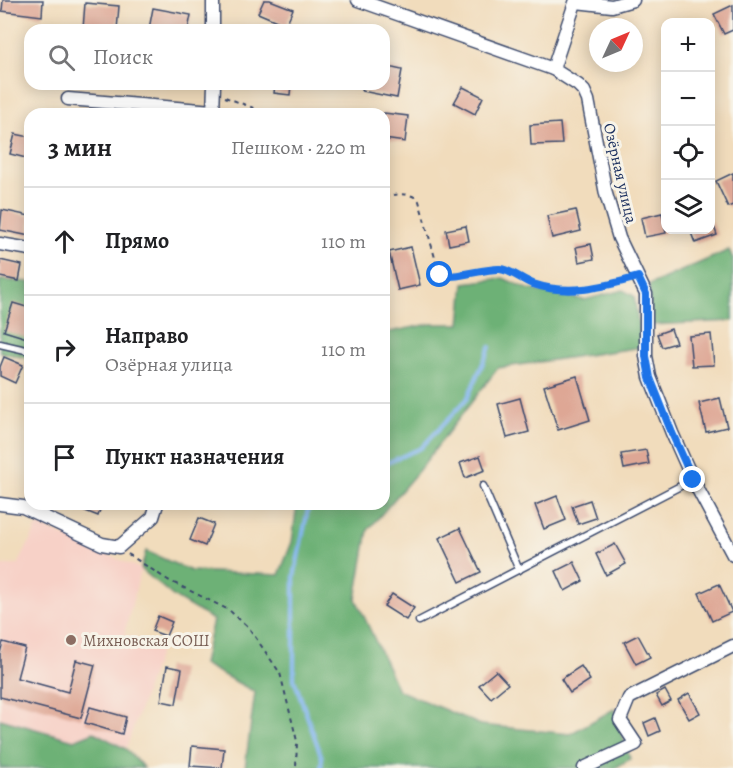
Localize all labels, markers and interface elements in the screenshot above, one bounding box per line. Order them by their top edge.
north arrow [589,18,643,72]
map controls [661,18,715,234]
button: + [661,18,715,72]
search box [24,24,390,90]
icon: search [45,41,78,74]
text: Поиск [93,42,153,72]
button: − [661,72,715,126]
street label: Озёрная улица [598,121,642,226]
button: locate [661,126,715,180]
text: 3 мин [48,130,112,165]
text: Пешком · 220 m [231,134,366,161]
button: layers [661,180,715,234]
icon: ahead [48,225,81,258]
text: Прямо [105,226,169,256]
text: 110 m [321,228,366,255]
route start [426,261,452,287]
text: Направо [105,321,188,351]
icon: right [48,333,81,366]
text: 110 m [321,336,366,363]
text: Озёрная улица [105,351,233,378]
icon: arrive [48,441,81,474]
text: Пункт назначения [105,442,284,472]
route end [679,466,705,492]
place label: Михновская СОШ [83,630,210,652]
marker: Михновская СОШ [64,633,78,647]

